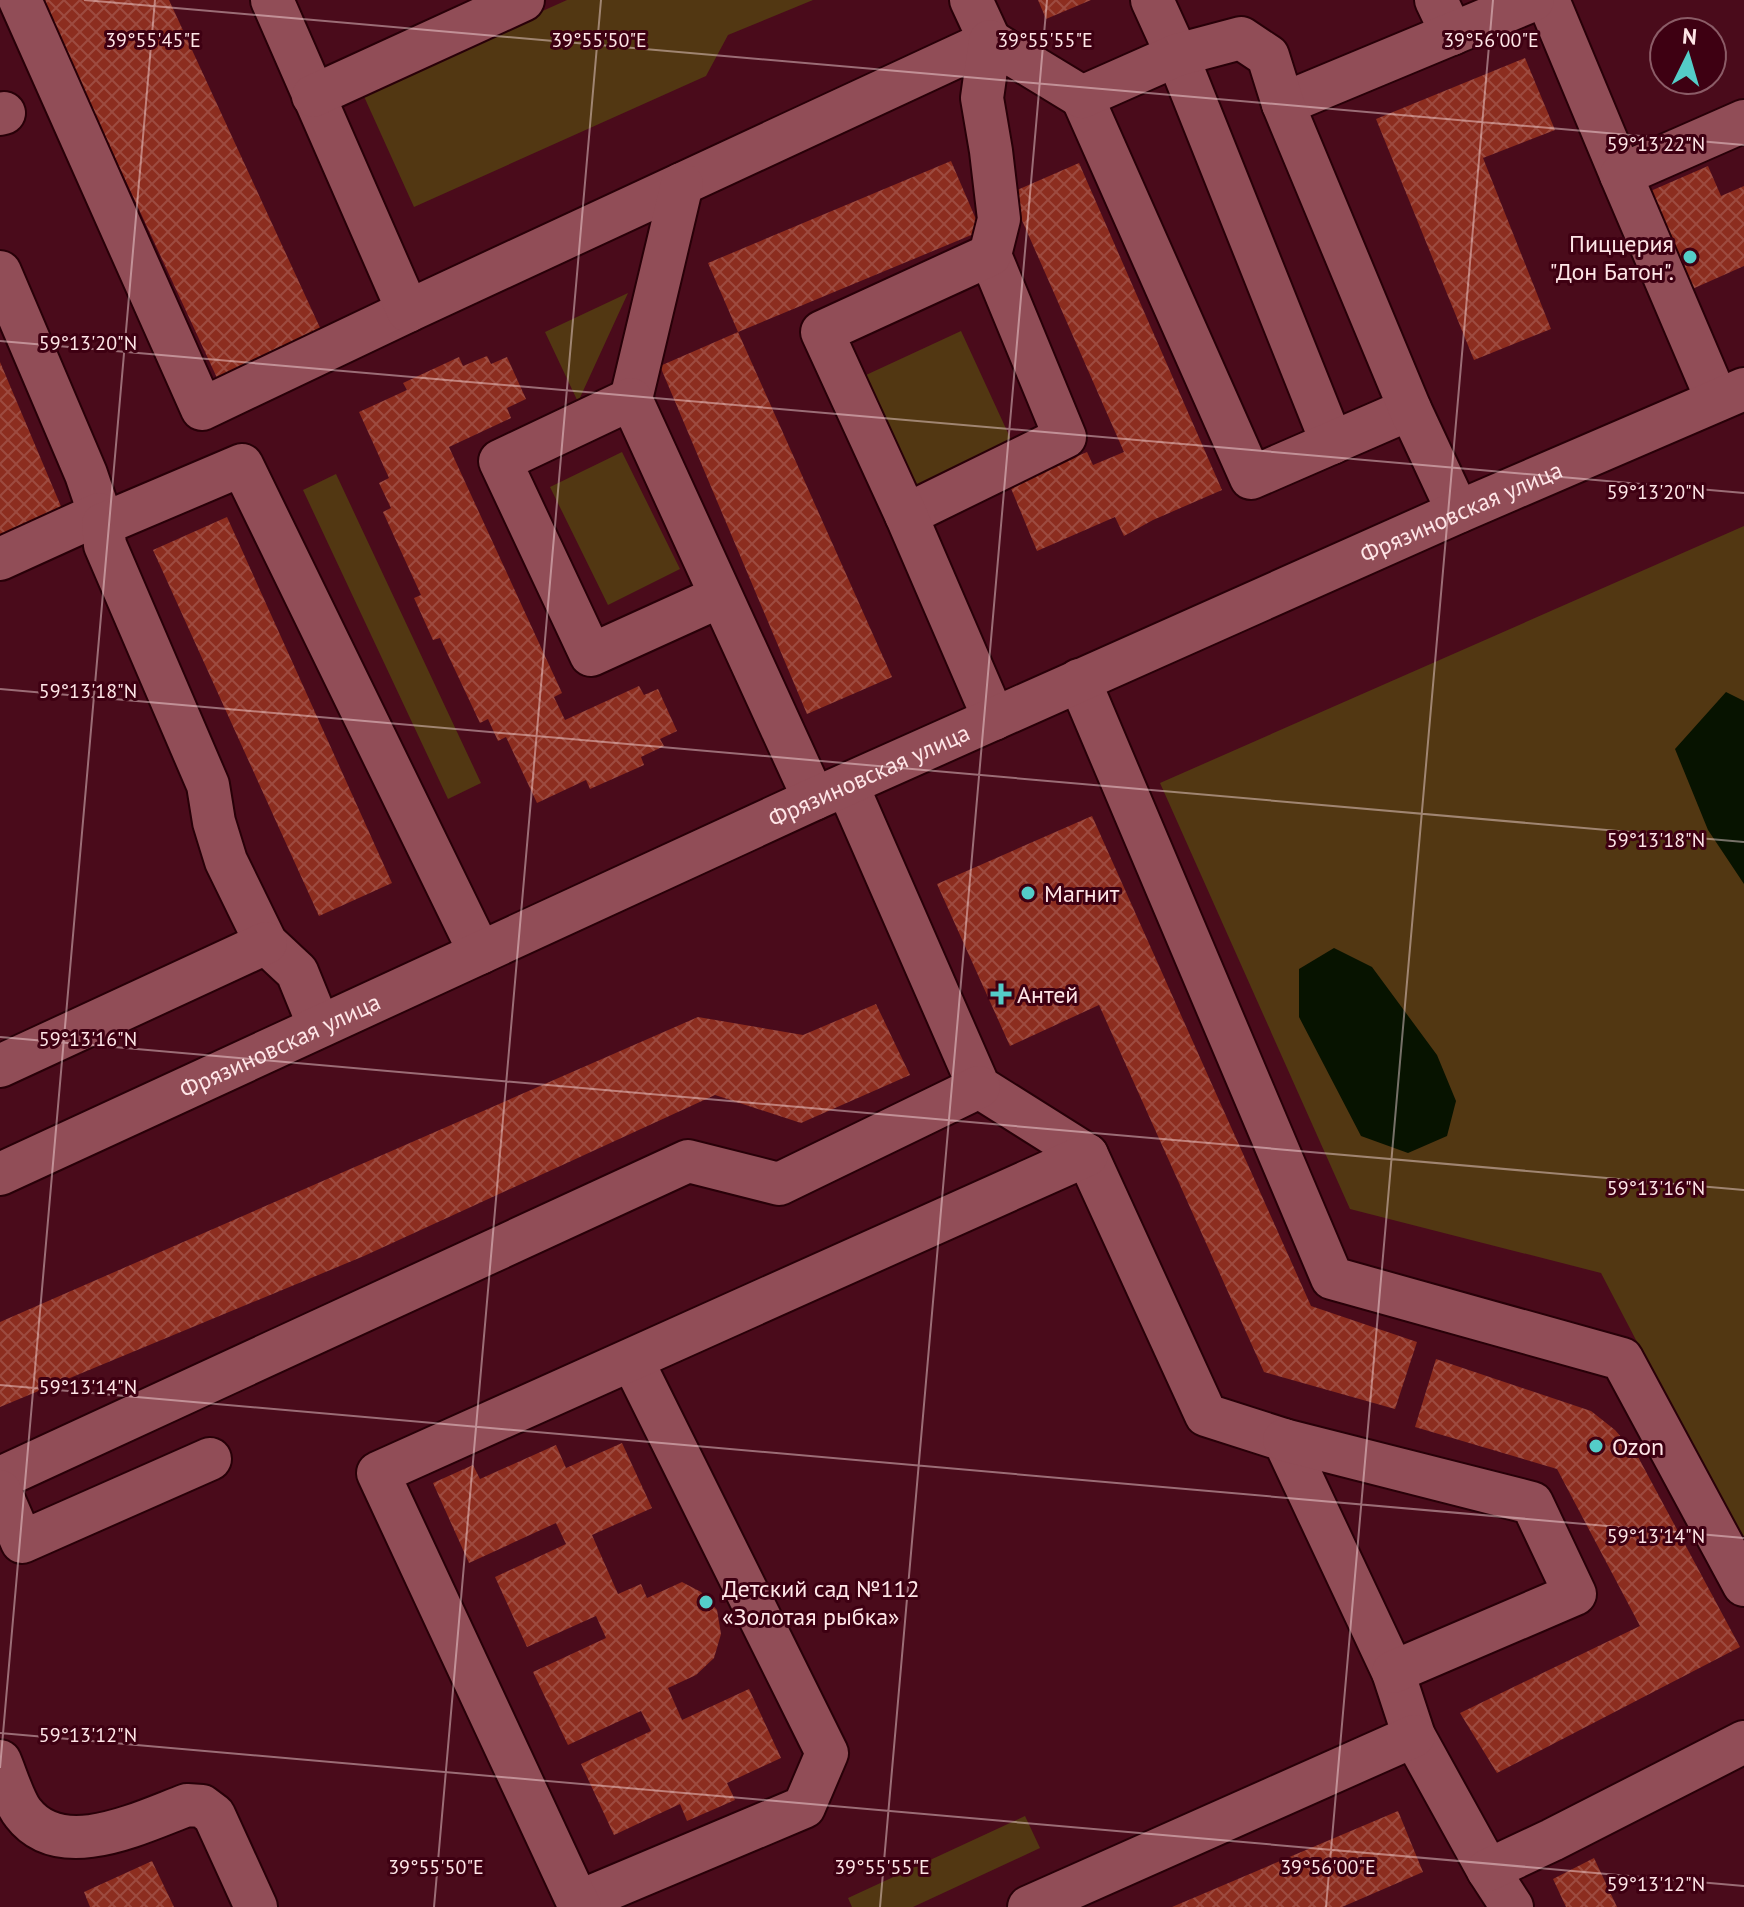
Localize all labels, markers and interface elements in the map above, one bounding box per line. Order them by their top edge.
north arrow [1648,16,1728,96]
text: N [1681,21,1698,51]
text: 39°55'45"E [105,27,201,53]
text: 39°55'50"E [551,27,647,53]
text: 39°55'55"E [997,27,1093,53]
text: 39°56'00"E [1443,27,1539,53]
text: 59°13'22"N [1607,131,1705,157]
place label: Пиццерия "Дон Батон". [1549,228,1674,287]
marker: Пиццерия "Дон Батон". [1681,248,1699,266]
text: 59°13'20"N [39,330,137,356]
street label: Фрязиновская улица [1355,454,1567,569]
text: 59°13'20"N [1607,479,1705,505]
text: 59°13'18"N [39,678,137,704]
street label: Фрязиновская улица [763,716,974,834]
text: 59°13'18"N [1607,827,1705,853]
place label: Магнит [1044,878,1120,909]
marker: Магнит [1019,884,1037,902]
place label: Антей [1017,979,1078,1010]
street label: Фрязиновская улица [174,985,385,1105]
marker: Антей [992,985,1010,1003]
text: 59°13'16"N [39,1026,137,1052]
text: 59°13'16"N [1607,1175,1705,1201]
text: 59°13'14"N [39,1374,137,1400]
place label: Ozon [1612,1431,1664,1462]
marker: Ozon [1587,1437,1605,1455]
text: 59°13'14"N [1607,1523,1705,1549]
place label: Детский сад №112 «Золотая рыбка» [722,1573,920,1632]
marker: Детский сад №112 «Золотая рыбка» [697,1593,715,1611]
text: 59°13'12"N [39,1722,137,1748]
text: 39°55'50"E [388,1854,484,1880]
text: 39°55'55"E [834,1854,930,1880]
text: 39°56'00"E [1280,1854,1376,1880]
text: 59°13'12"N [1607,1871,1705,1897]

